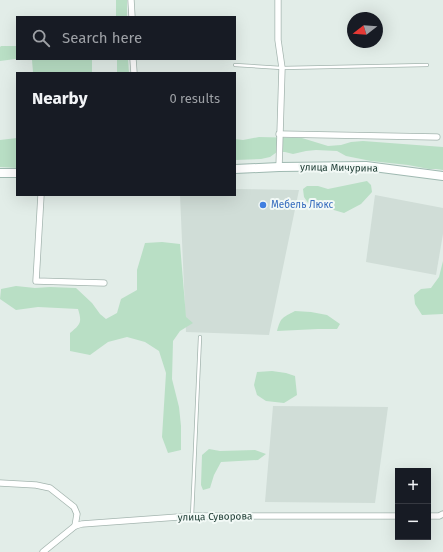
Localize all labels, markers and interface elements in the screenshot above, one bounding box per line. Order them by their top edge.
north arrow [347,12,383,48]
search box [16,16,236,60]
icon: search [30,27,52,49]
text: Search here [62,29,142,47]
text: Nearby [32,88,87,109]
text: 0 results [169,91,220,106]
street label: улица Мичурина [300,161,378,175]
place label: Мебель Люкс [271,199,333,211]
marker: Мебель Люкс [258,200,268,210]
map controls [395,468,431,540]
button: + [395,468,431,504]
button: − [395,504,431,540]
street label: улица Суворова [178,510,252,524]

